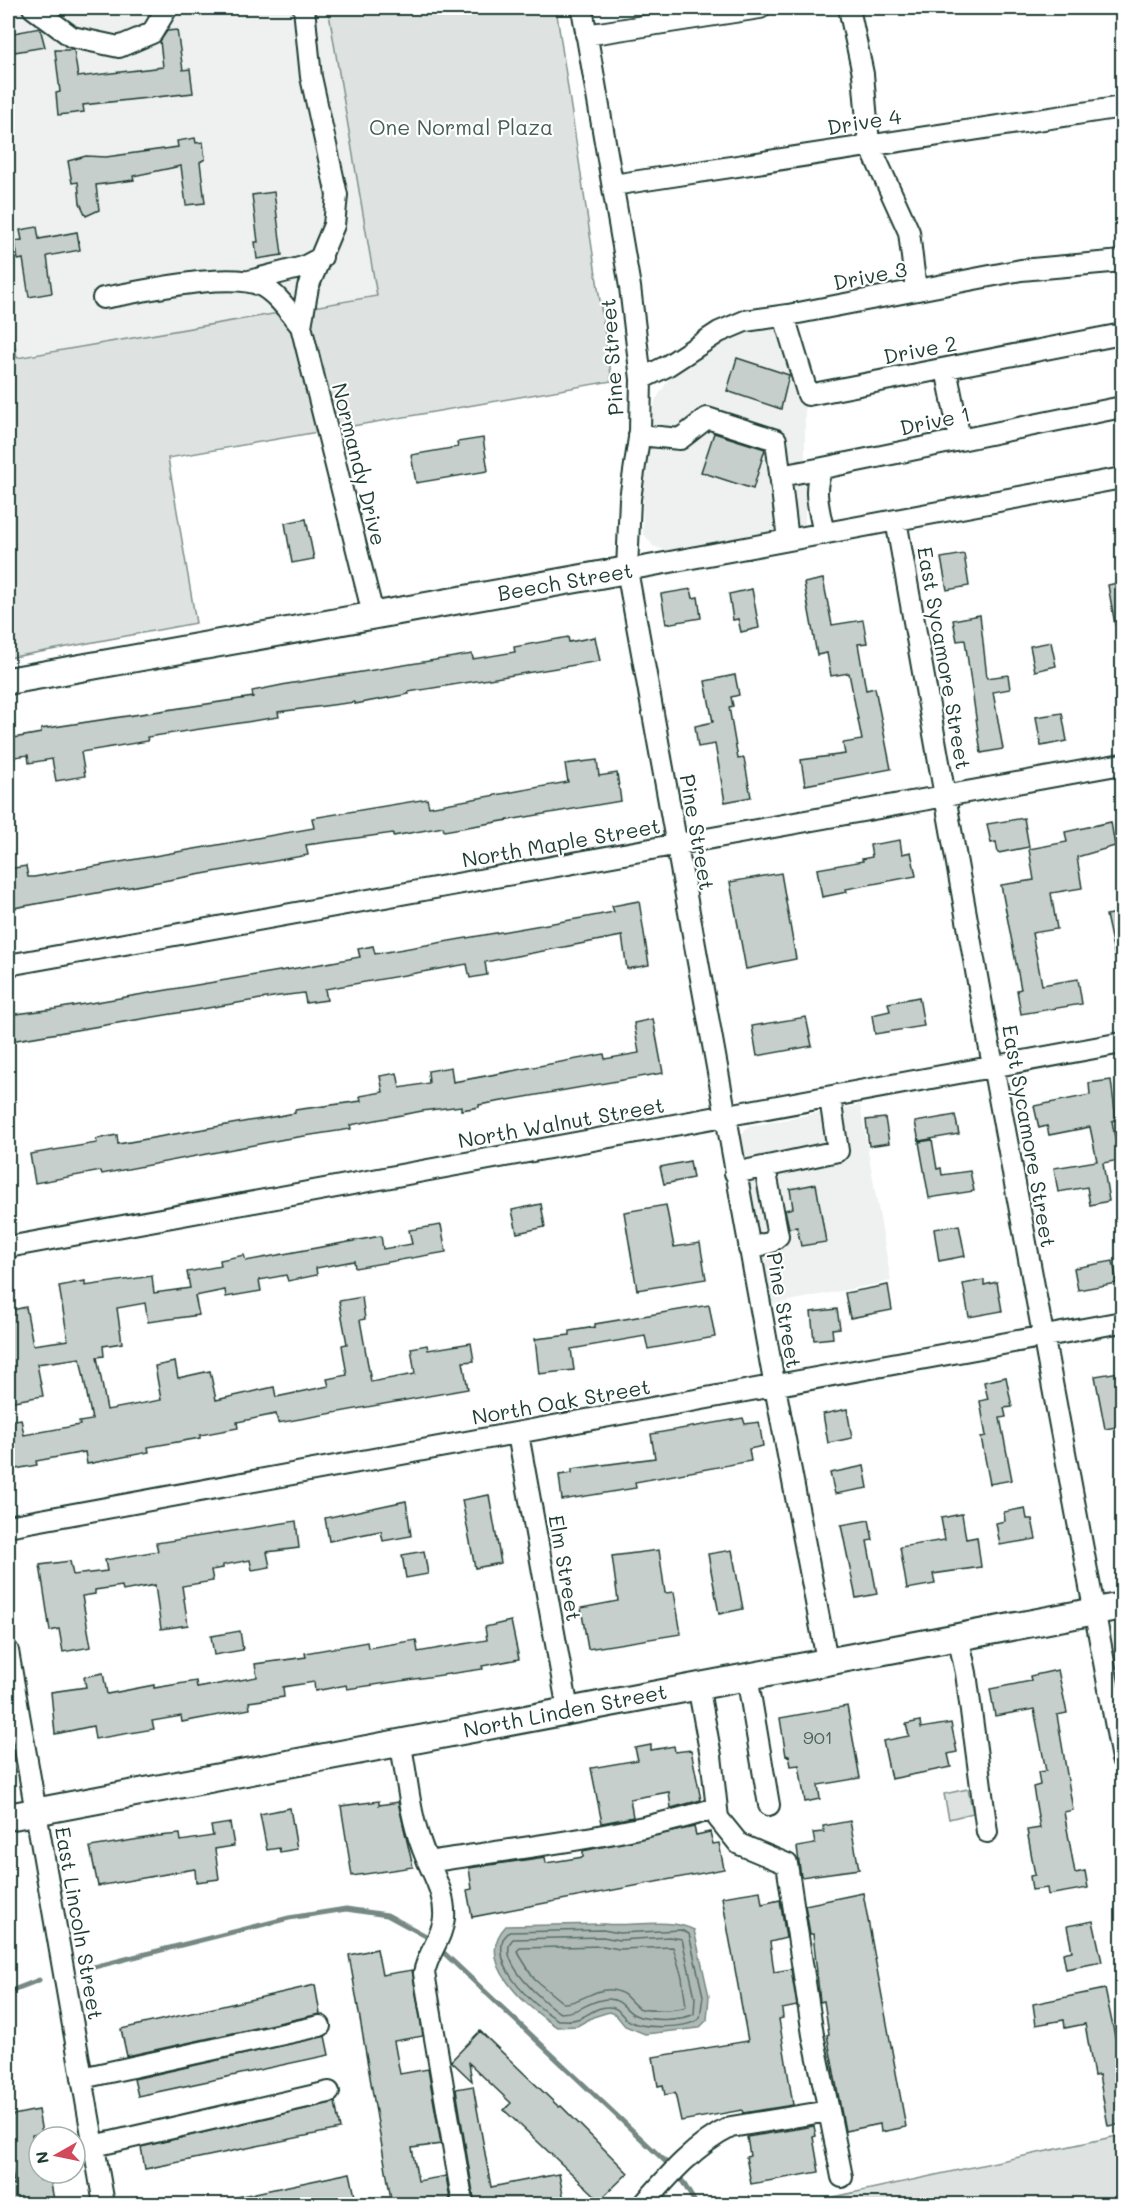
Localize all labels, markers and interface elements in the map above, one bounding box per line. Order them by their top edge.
street label: Drive 4 [825,102,904,140]
park label: One Normal Plaza [369,113,553,140]
street label: Drive 3 [831,255,909,295]
street label: Pine Street [593,297,629,417]
street label: Drive 2 [881,329,959,369]
street label: Normandy Drive [327,380,393,548]
street label: Drive 1 [897,399,973,441]
street label: East Sycamore Street [912,544,978,772]
street label: Beech Street [495,556,635,606]
street label: Pine Street [675,772,721,892]
street label: North Maple Street [460,811,662,873]
street label: East Sycamore Street [997,1022,1063,1250]
street label: North Walnut Street [456,1091,666,1153]
street label: Pine Street [762,1250,808,1370]
street label: North Oak Street [470,1372,652,1430]
street label: Elm Street [543,1513,589,1623]
street label: North Linden Street [461,1677,669,1743]
house number: 901 [803,1725,833,1749]
street label: East Lincoln Street [50,1824,110,2022]
north arrow [27,2125,87,2185]
text: N [30,2150,53,2165]

